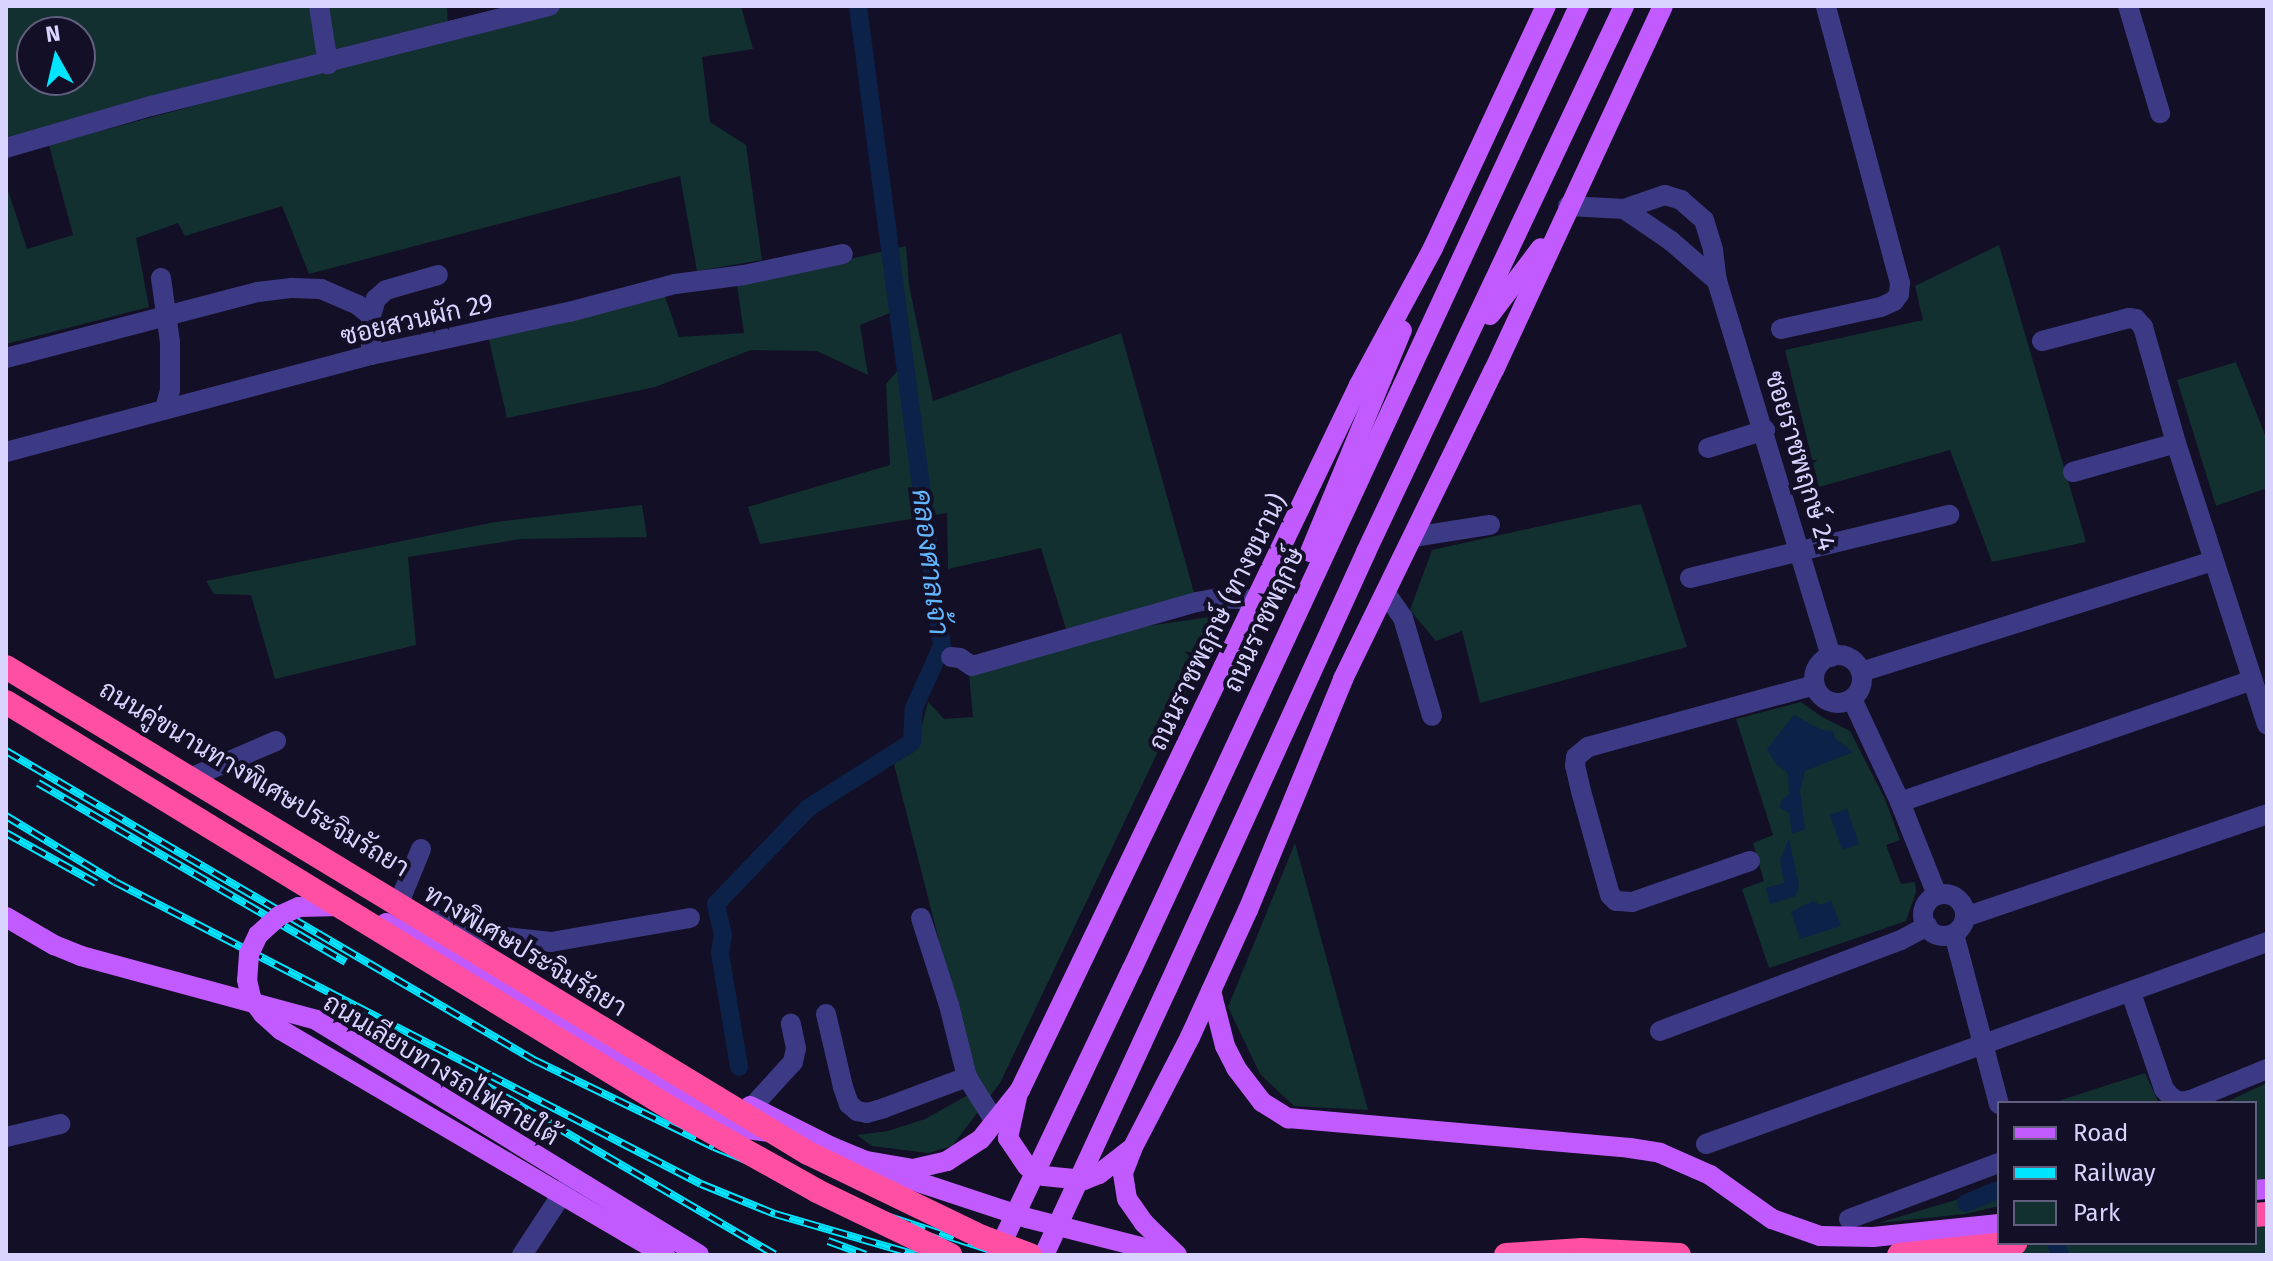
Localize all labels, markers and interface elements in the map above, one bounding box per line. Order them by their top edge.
north arrow [16,16,96,96]
text: N [44,19,62,48]
street label: ซอยสวนผัก 29 [338,287,496,353]
street label: ซอยราชพฤกษ์ 24 [1758,367,1842,555]
water label: คลองศาลเจ้า [904,487,956,637]
street label: ถนนราชพฤกษ์ (ทางขนาน) [1142,488,1294,756]
street label: ถนนราชพฤกษ์ [1217,543,1311,697]
street label: ถนนคู่ขนานทางพิเศษประจิมรัถยา [94,674,414,884]
street label: ทางพิเศษประจิมรัถยา [418,878,632,1024]
street label: ถนนเลียบทางรถไฟสายใต้ [318,987,564,1153]
legend [1997,1101,2257,1245]
text: Road [2073,1119,2128,1147]
text: Railway [2073,1159,2156,1187]
text: Park [2073,1199,2120,1227]

